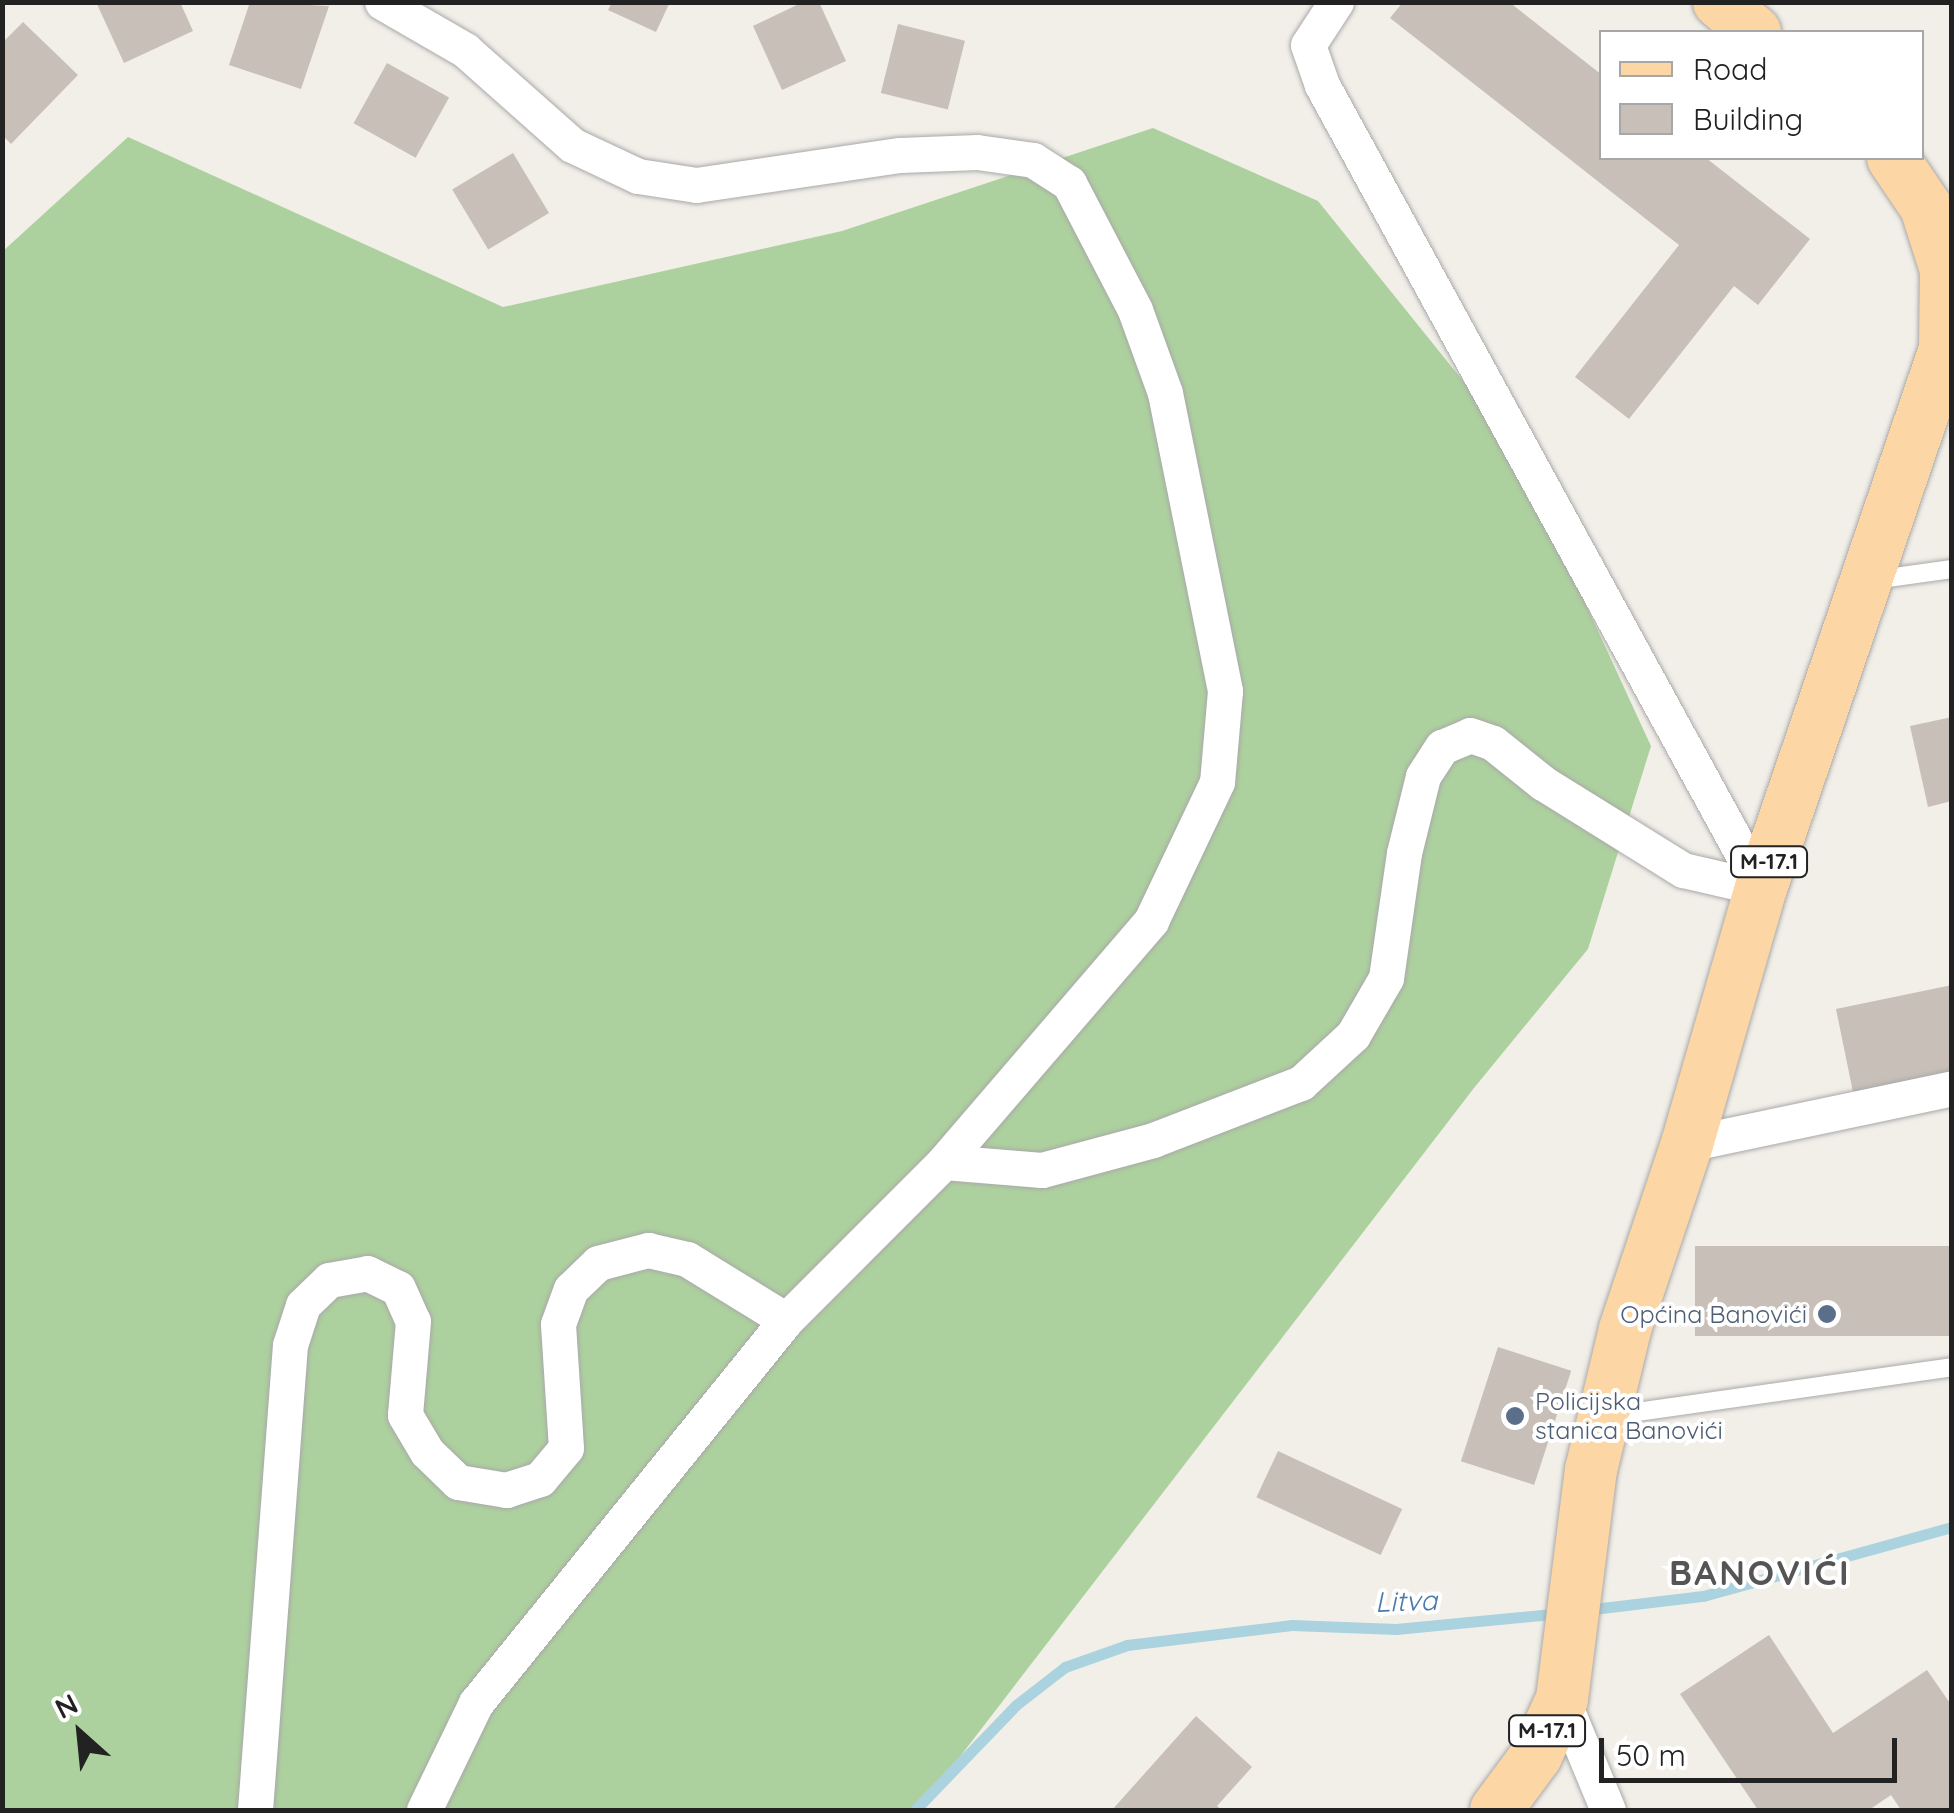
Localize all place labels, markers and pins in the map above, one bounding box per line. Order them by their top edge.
place label: Općina Banovići [1620,1299,1807,1329]
marker: Općina Banovići [1816,1303,1838,1325]
place label: Policijska stanica Banovići [1535,1387,1723,1446]
marker: Policijska stanica Banovići [1504,1405,1526,1427]

